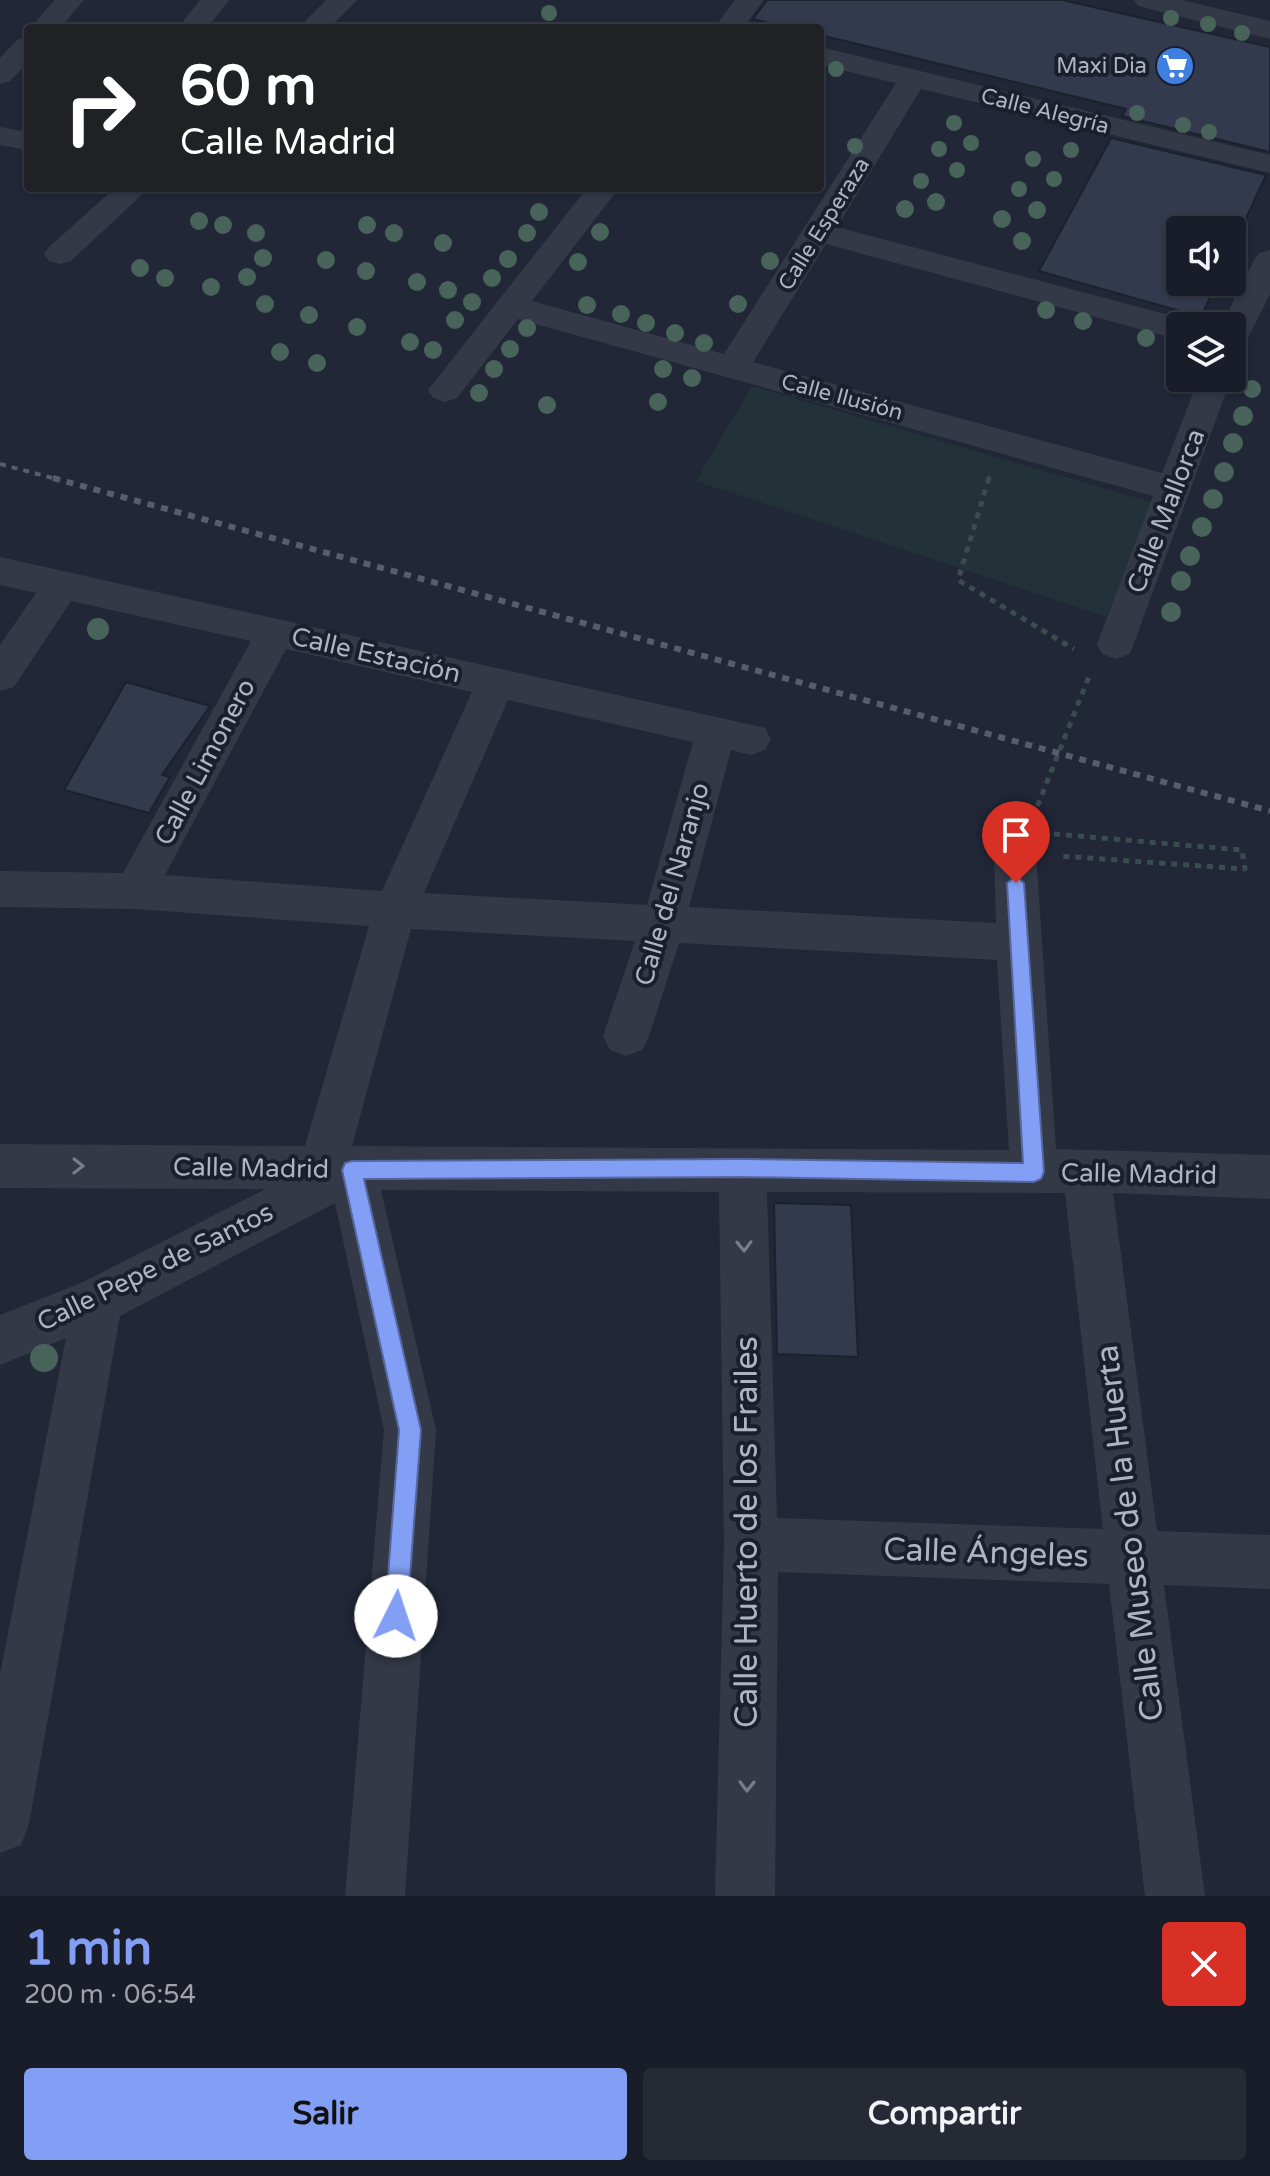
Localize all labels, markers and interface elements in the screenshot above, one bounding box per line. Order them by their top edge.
supermarket icon: Maxi Dia [1154,45,1196,87]
text: 60 m [180,53,316,120]
place label: Maxi Dia [1056,53,1147,79]
icon: right [48,56,152,160]
street label: Calle Alegría [978,83,1112,139]
text: Calle Madrid [180,121,396,164]
street label: Calle Esperaza [773,153,875,295]
map controls [1166,216,1246,392]
button: sound [1166,216,1246,296]
button: layers [1166,312,1246,392]
street label: Calle Ilusión [778,368,906,426]
street label: Calle Mallorca [1120,424,1212,598]
street label: Calle Estación [289,621,463,689]
street label: Calle Limonero [148,673,262,851]
street label: Calle del Naranjo [628,779,716,989]
pin [982,801,1050,883]
icon: arrive [994,813,1038,857]
street label: Calle Madrid [173,1151,329,1185]
street label: Calle Madrid [1061,1157,1217,1191]
one-way arrow [72,1158,85,1175]
street label: Calle Pepe de Santos [32,1196,278,1338]
one-way arrow [735,1240,752,1253]
street label: Calle Huerto de los Frailes [728,1336,766,1728]
street label: Calle Museo de la Huerta [1088,1343,1172,1723]
street label: Calle Ángeles [883,1529,1089,1576]
position arrow [354,1574,438,1658]
one-way arrow [738,1780,756,1793]
text: 1 min [24,1920,152,1978]
button: close [1162,1922,1246,2006]
text: 200 m · 06:54 [24,1979,196,2010]
button: Salir [24,2068,627,2160]
button: Compartir [643,2068,1246,2160]

